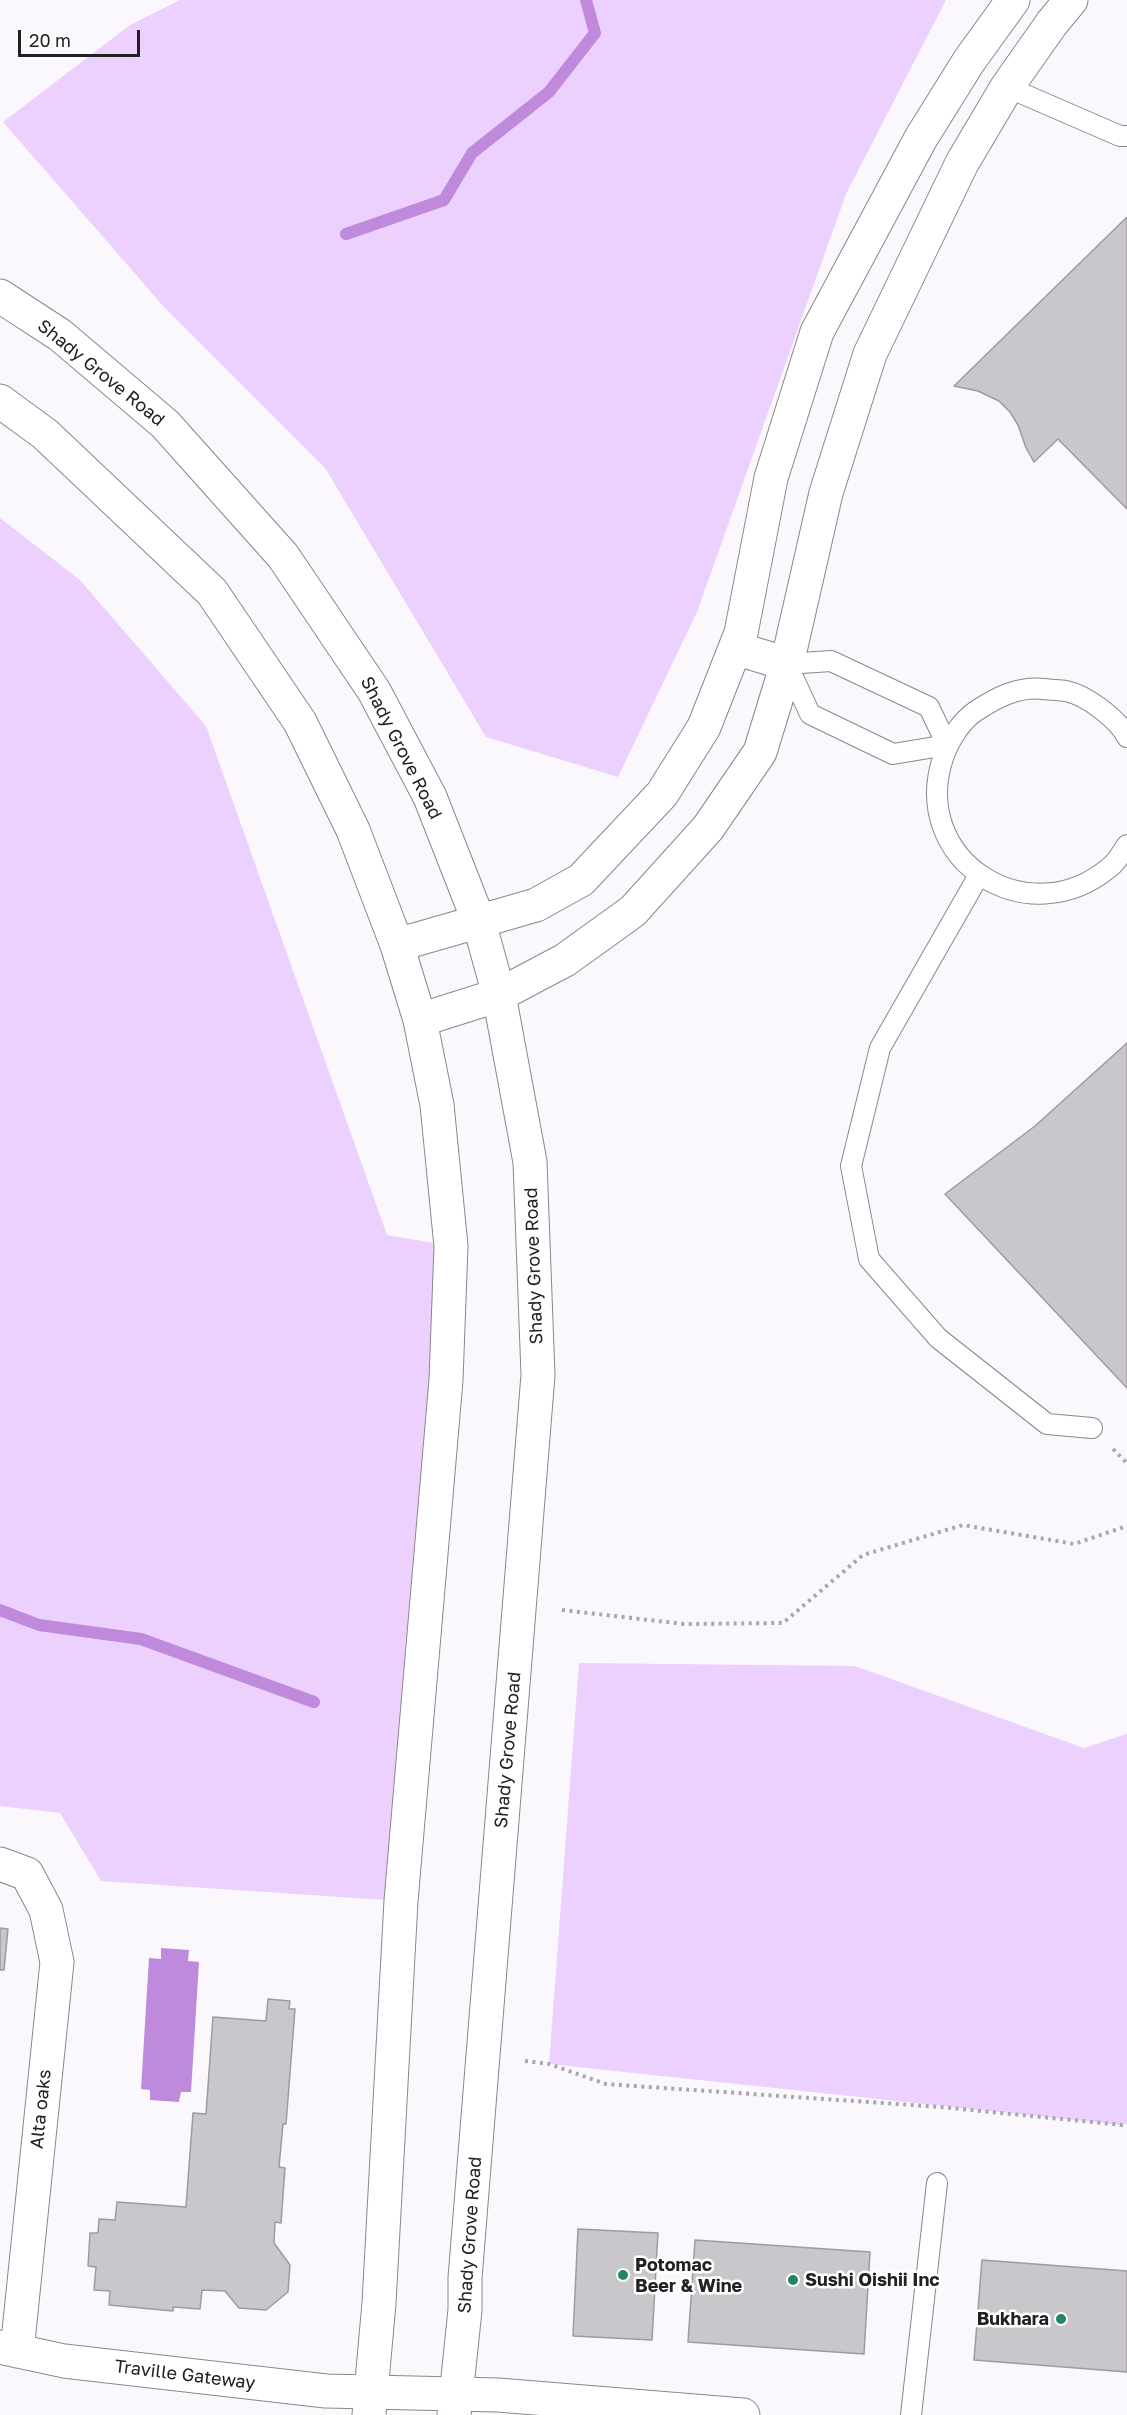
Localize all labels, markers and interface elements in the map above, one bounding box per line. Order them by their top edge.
scale bar [21,18,142,56]
text: 20 m [29,29,71,51]
street label: Shady Grove Road [33,315,169,431]
street label: Shady Grove Road [356,673,446,823]
street label: Shady Grove Road [520,1187,548,1345]
street label: Shady Grove Road [490,1671,526,1829]
street label: Alta oaks [26,2068,56,2150]
street label: Shady Grove Road [454,2156,486,2314]
place label: Potomac Beer & Wine [635,2254,742,2296]
marker: Potomac Beer & Wine [616,2268,630,2282]
place label: Sushi Oishii Inc [805,2269,940,2291]
marker: Sushi Oishii Inc [786,2273,800,2287]
place label: Bukhara [977,2308,1049,2330]
marker: Bukhara [1054,2312,1068,2326]
street label: Traville Gateway [113,2356,257,2394]

